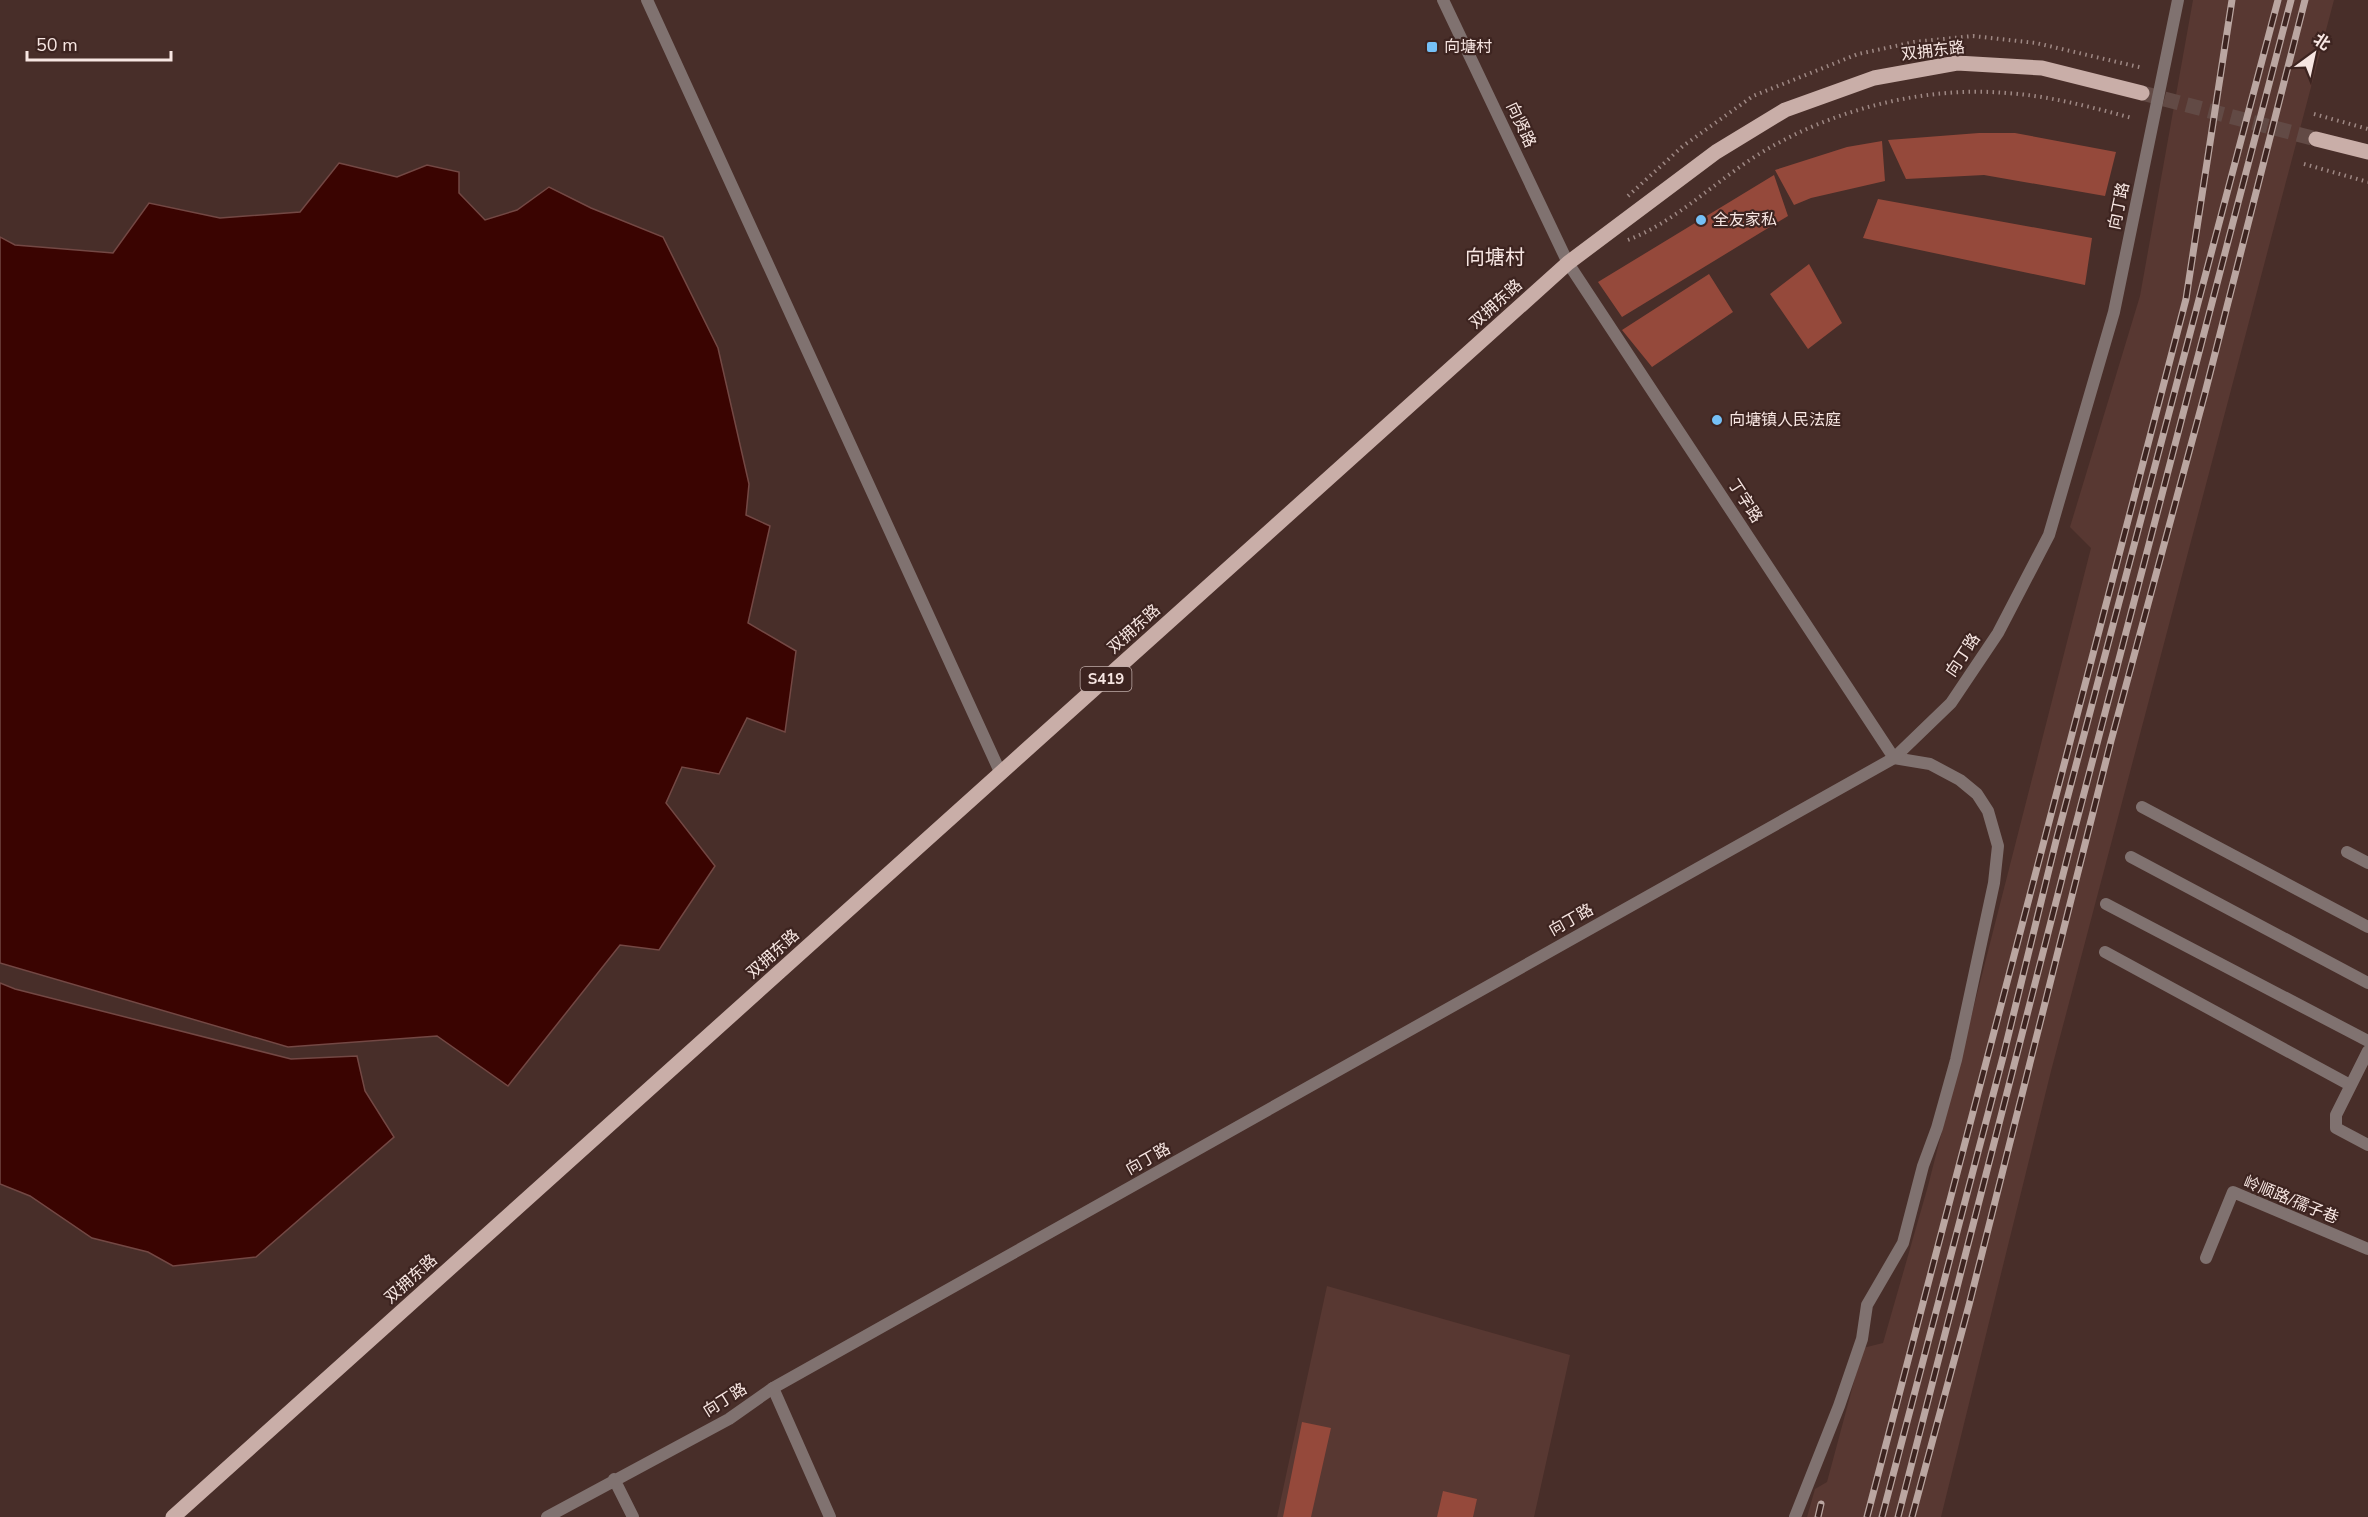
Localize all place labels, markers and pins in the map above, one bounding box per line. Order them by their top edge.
place label: 向塘村 [1444,36,1492,58]
marker: 向塘村 [1425,40,1439,54]
place label: 全友家私 [1713,209,1777,231]
marker: 全友家私 [1694,213,1708,227]
place label: 向塘镇人民法庭 [1729,409,1841,431]
marker: 向塘镇人民法庭 [1710,413,1724,427]

